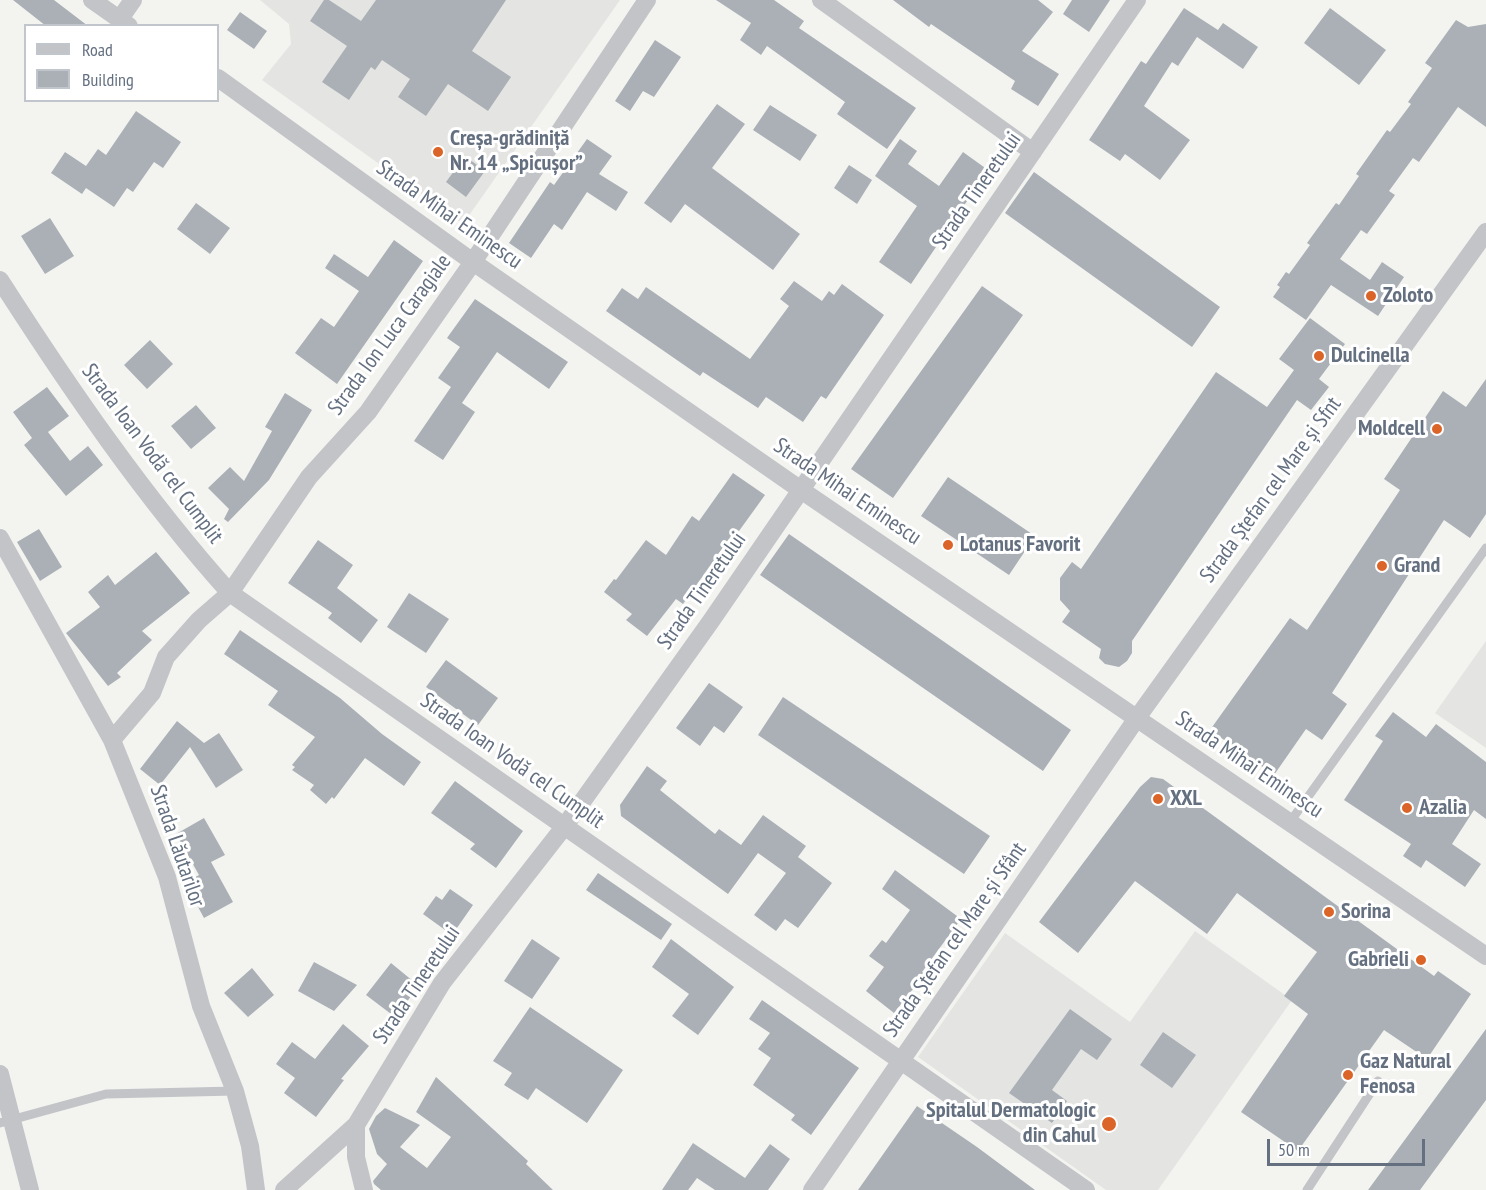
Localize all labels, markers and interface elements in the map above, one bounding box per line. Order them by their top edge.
legend [24,24,219,102]
text: Road [82,38,113,61]
text: Building [82,68,134,91]
place label: Creșa-grădiniță Nr. 14 „Spicușor” [450,126,583,178]
street label: Strada Tineretului [927,127,1027,255]
marker: Creșa-grădiniță Nr. 14 „Spicușor” [431,145,445,159]
street label: Strada Mihai Eminescu [371,155,527,275]
street label: Strada Ion Luca Caragiale [323,249,457,421]
place label: Zoloto [1383,283,1433,309]
marker: Zoloto [1364,289,1378,303]
place label: Dulcinella [1331,343,1410,369]
marker: Dulcinella [1312,349,1326,363]
street label: Strada Ioan Vodă cel Cumplit [76,359,228,549]
street label: Strada Ștefan cel Mare și Sfnt [1195,392,1347,588]
place label: Moldcell [1358,416,1425,442]
marker: Moldcell [1430,422,1444,436]
street label: Strada Mihai Eminescu [768,433,926,551]
street label: Strada Tineretului [652,527,752,655]
place label: Lotanus Favorit [960,532,1080,558]
marker: Lotanus Favorit [941,538,955,552]
place label: Grand [1394,553,1440,579]
marker: Grand [1375,559,1389,573]
street label: Strada Ioan Vodă cel Cumplit [415,688,609,834]
street label: Strada Mihai Eminescu [1170,706,1328,824]
street label: Strada Lăutarilor [144,782,210,910]
place label: XXL [1170,786,1202,812]
marker: XXL [1151,792,1165,806]
place label: Azalia [1419,795,1467,821]
marker: Azalia [1400,801,1414,815]
street label: Strada Ștefan cel Mare și Sfânt [878,837,1032,1043]
place label: Sorina [1341,899,1391,925]
marker: Sorina [1322,905,1336,919]
street label: Strada Tineretului [368,921,466,1049]
place label: Gabrieli [1348,947,1409,973]
marker: Gabrieli [1414,953,1428,967]
place label: Gaz Natural Fenosa [1360,1049,1451,1100]
marker: Gaz Natural Fenosa [1341,1068,1355,1082]
place label: Spitalul Dermatologic din Cahul [926,1098,1096,1150]
marker: Spitalul Dermatologic din Cahul [1100,1115,1118,1133]
scale bar [1270,1127,1428,1165]
text: 50 m [1278,1138,1310,1161]

